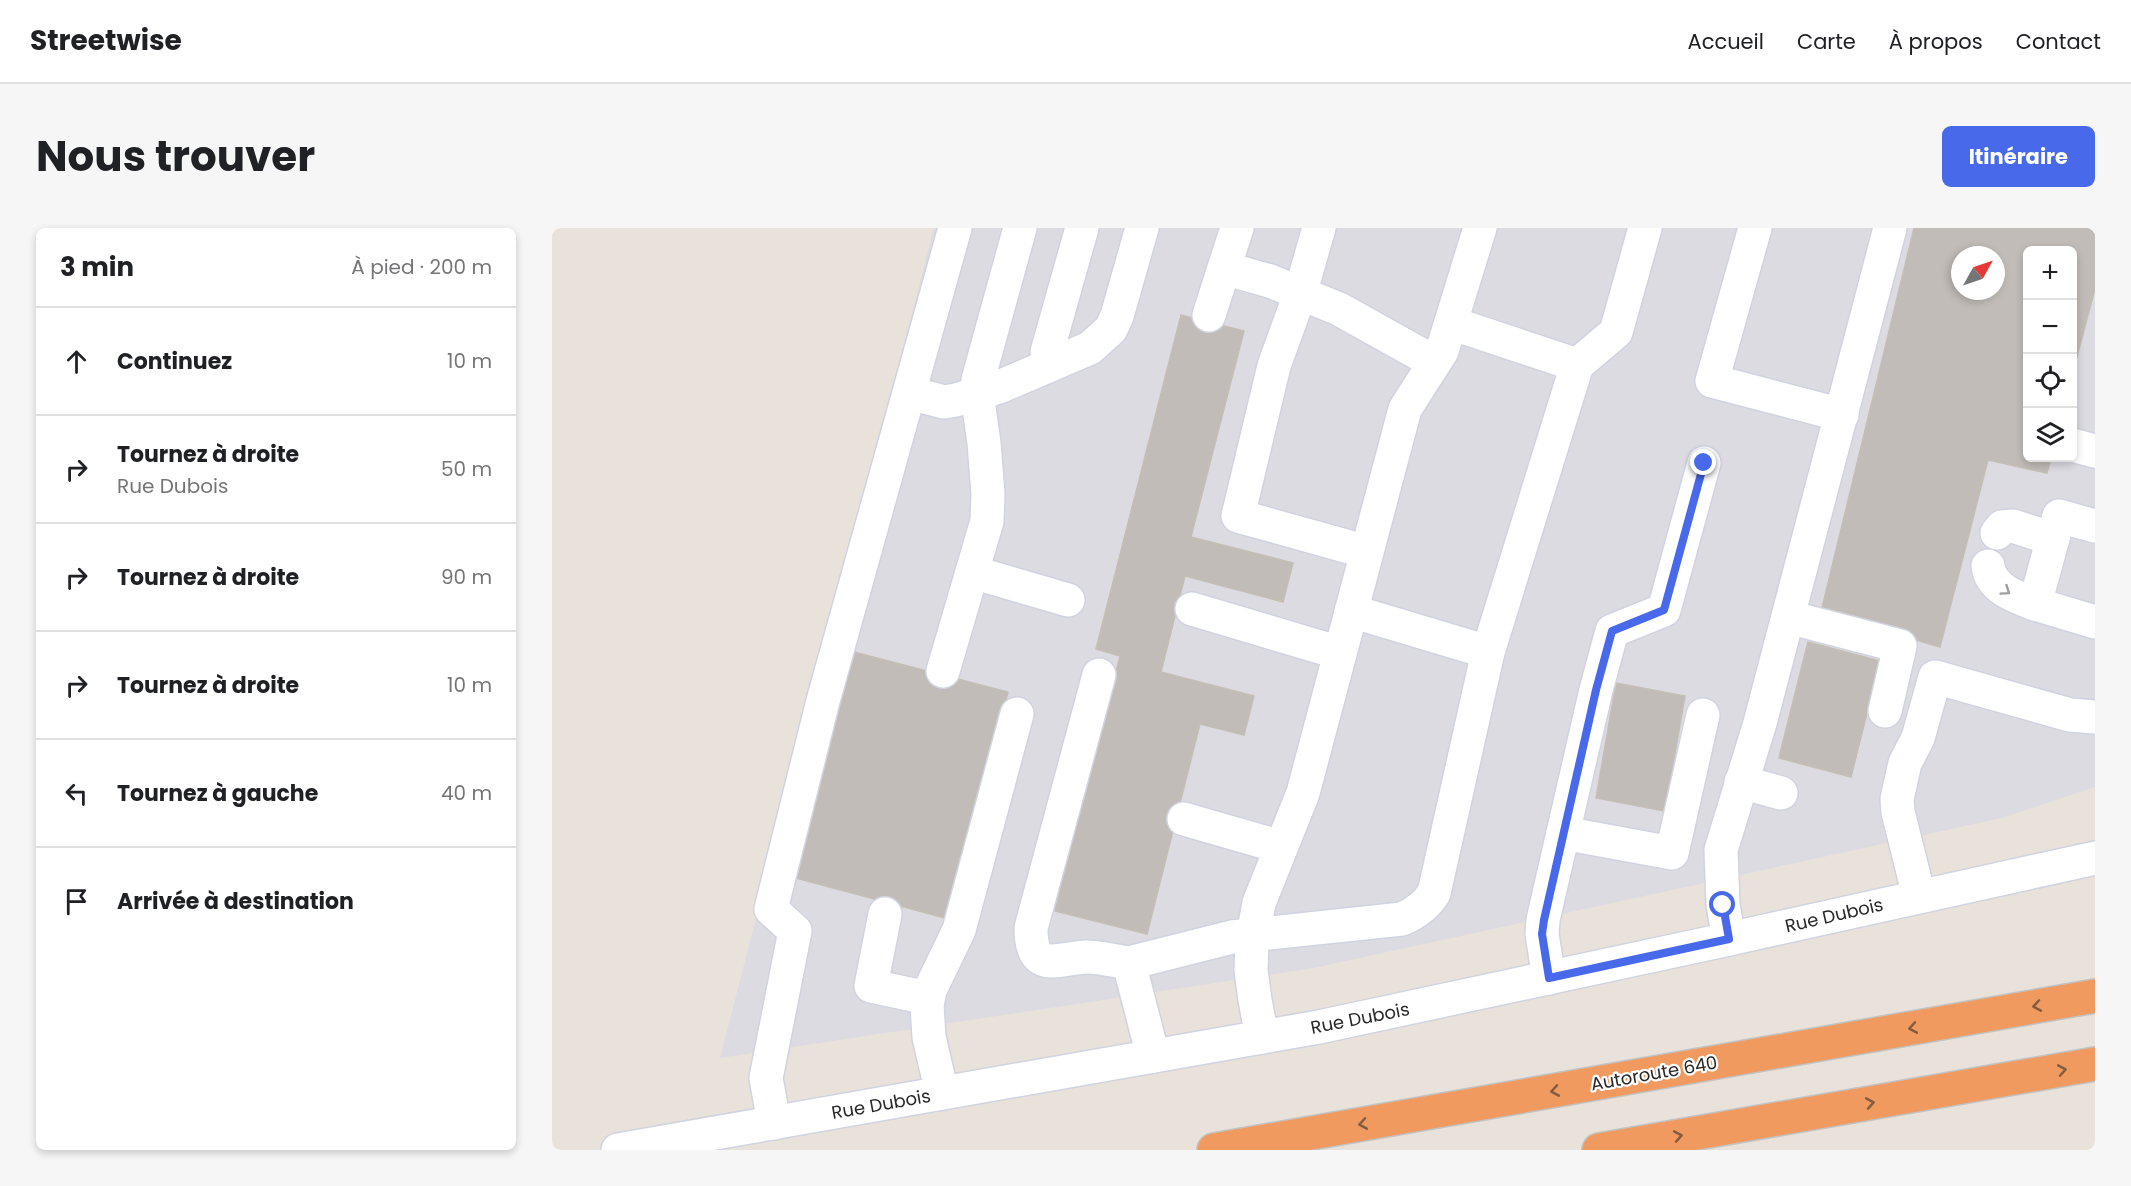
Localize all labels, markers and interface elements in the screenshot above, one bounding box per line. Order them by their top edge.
text: Streetwise [30,21,182,60]
text: Accueil [1687,27,1764,56]
text: Carte [1797,27,1856,56]
text: À propos [1889,27,1983,56]
text: Contact [2016,27,2101,56]
button: Itinéraire [1942,126,2095,187]
text: Nous trouver [36,127,315,186]
north arrow [1951,246,2005,300]
map controls [2023,246,2077,462]
button: + [2023,246,2077,300]
text: 3 min [60,249,134,285]
text: À pied · 200 m [351,253,492,281]
button: − [2023,300,2077,354]
icon: ahead [60,345,93,378]
text: Continuez [117,346,232,377]
text: 10 m [447,347,492,375]
button: locate [2023,354,2077,408]
button: layers [2023,408,2077,462]
text: Tournez à droite [117,439,299,470]
route end [1690,449,1716,475]
icon: right [60,453,93,486]
text: 50 m [441,455,492,483]
text: Rue Dubois [117,472,228,500]
icon: right [60,561,93,594]
text: Tournez à droite [117,562,299,593]
text: 90 m [441,563,492,591]
one-way arrow [1999,584,2010,595]
icon: right [60,669,93,702]
text: Tournez à droite [117,670,299,701]
text: 10 m [447,671,492,699]
icon: left [60,777,93,810]
text: Tournez à gauche [117,778,318,809]
text: 40 m [441,779,492,807]
icon: arrive [60,885,93,918]
text: Arrivée à destination [117,886,354,917]
route start [1709,891,1735,917]
street label: Rue Dubois [1782,892,1886,938]
street label: Rue Dubois [1308,996,1412,1040]
one-way arrow [2033,1000,2042,1012]
one-way arrow [1908,1021,1918,1034]
street label: Autoroute 640 [1589,1050,1719,1096]
one-way arrow [2057,1064,2067,1077]
street label: Rue Dubois [829,1083,933,1125]
one-way arrow [1550,1084,1560,1097]
one-way arrow [1864,1097,1874,1110]
one-way arrow [1358,1117,1368,1130]
one-way arrow [1673,1131,1682,1143]

